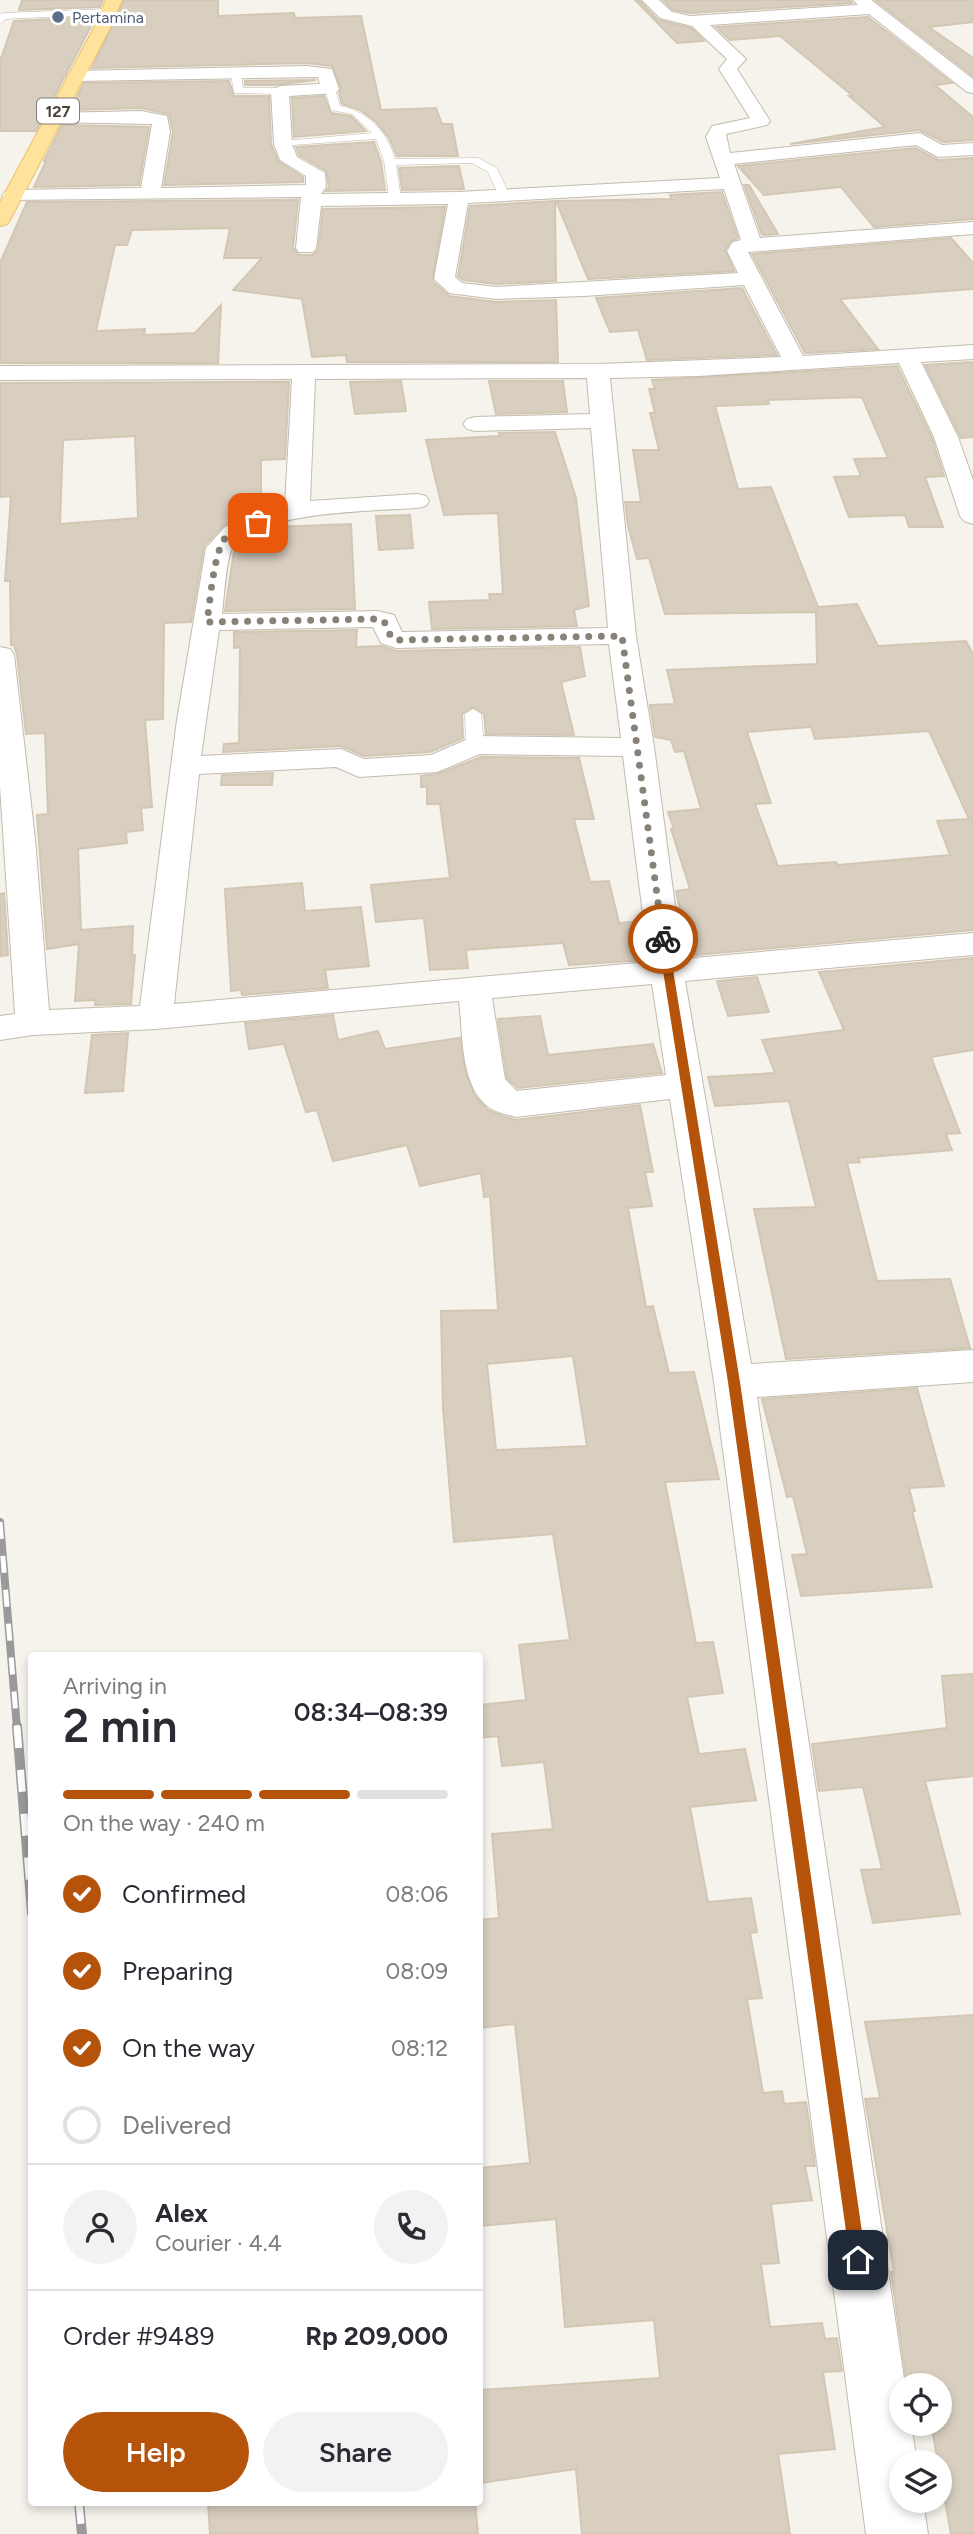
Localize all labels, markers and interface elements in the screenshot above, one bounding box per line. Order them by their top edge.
place label: Pertamina [72,8,144,27]
marker: Pertamina [50,9,66,25]
road number: 127 [37,99,79,124]
pin [228,493,288,553]
icon: bag [239,504,277,542]
courier [628,904,698,974]
icon: bike [644,920,682,958]
text: Arriving in [63,1672,167,1700]
text: 08:34–08:39 [294,1696,448,1728]
text: 2 min [63,1698,178,1754]
text: On the way · 240 m [63,1809,265,1837]
icon: check [63,1875,101,1913]
text: Confirmed [122,1878,246,1910]
text: 08:06 [386,1880,448,1908]
icon: check [63,1952,101,1990]
text: Preparing [122,1955,233,1987]
text: 08:09 [386,1957,448,1985]
icon: check [63,2029,101,2067]
text: On the way [122,2032,255,2064]
text: 08:12 [391,2034,448,2062]
text: Delivered [122,2109,231,2141]
button: person [63,2190,137,2264]
button: phone [374,2190,448,2264]
text: Alex [155,2197,208,2229]
text: Courier · 4.4 [155,2229,282,2257]
pin [828,2230,888,2290]
icon: home [839,2241,877,2279]
text: Order #9489 [63,2320,215,2352]
text: Rp 209,000 [305,2320,448,2352]
map controls [889,2373,952,2513]
button: locate [889,2373,952,2436]
button: Help [63,2412,249,2492]
button: Share [263,2412,448,2492]
button: layers [889,2450,952,2513]

